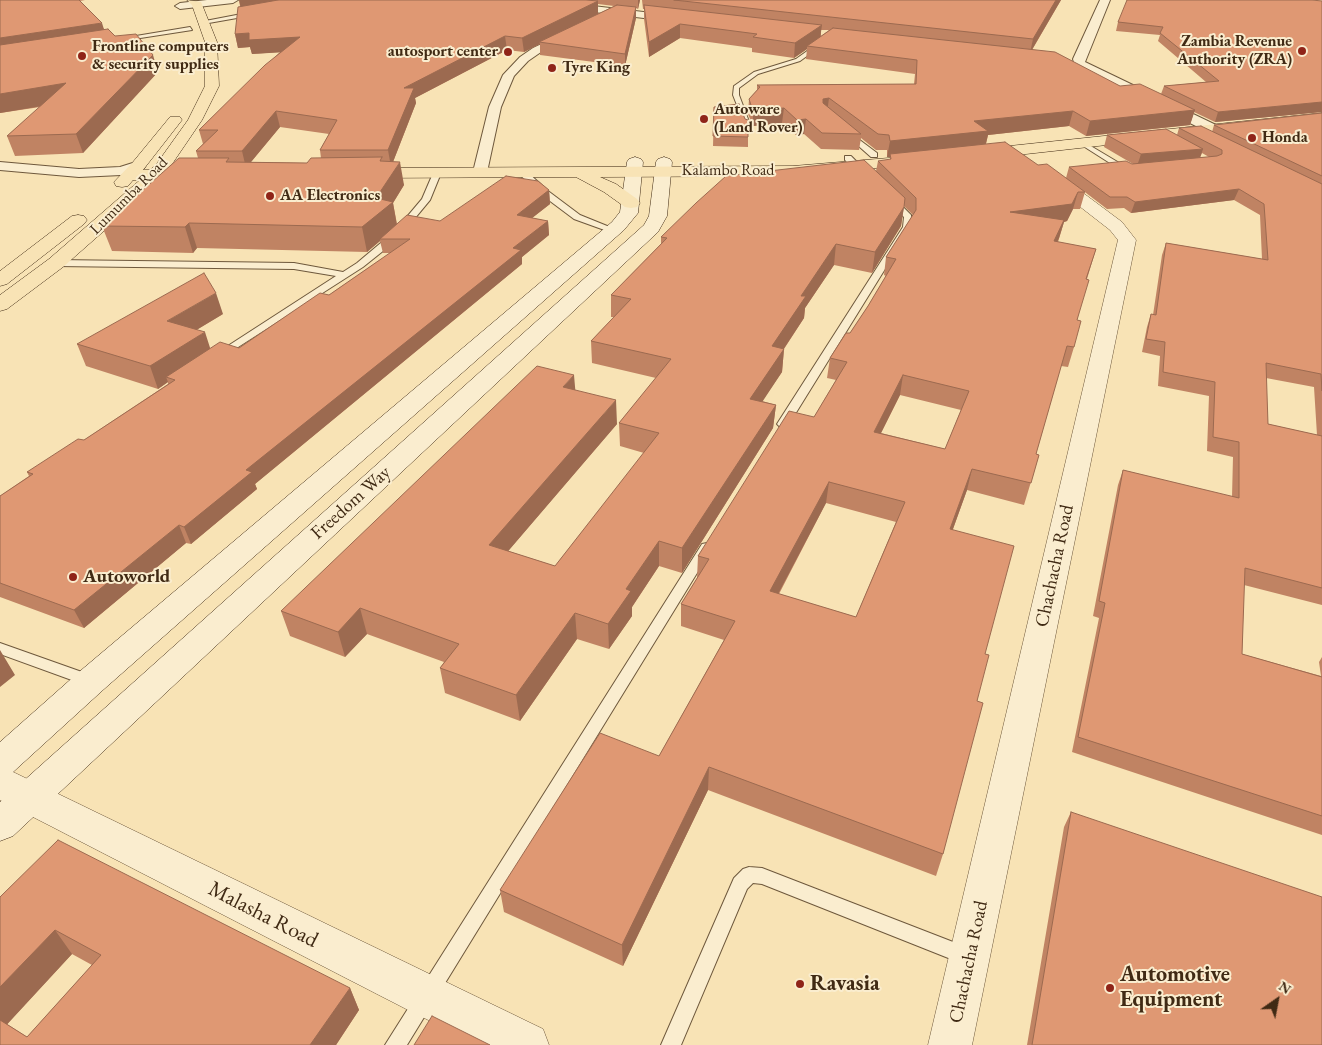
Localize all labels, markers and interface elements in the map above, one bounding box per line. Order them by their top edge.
place label: Zambia Revenue Authority (ZRA) [1177,32,1292,70]
place label: Frontline computers & security supplies [92,37,229,75]
place label: autosport center [388,42,498,62]
marker: Zambia Revenue Authority (ZRA) [1296,45,1308,57]
marker: autosport center [502,46,514,58]
marker: Frontline computers & security supplies [76,50,88,62]
place label: Tyre King [562,58,630,78]
marker: Tyre King [546,62,558,74]
place label: Autoware (Land Rover) [714,100,803,138]
marker: Autoware (Land Rover) [698,113,710,125]
place label: Honda [1262,128,1308,148]
marker: Honda [1246,132,1258,144]
street label: Lumumba Road [86,153,172,239]
street label: Kalambo Road [682,161,774,181]
place label: AA Electronics [280,186,380,206]
marker: AA Electronics [264,190,276,202]
street label: Freedom Way [306,461,396,545]
street label: Chachacha Road [1031,503,1079,629]
place label: Autoworld [83,566,170,588]
marker: Autoworld [67,571,79,583]
street label: Malasha Road [204,876,322,954]
street label: Chachacha Road [945,899,993,1025]
place label: Automotive Equipment [1120,962,1230,1014]
place label: Ravasia [810,971,880,997]
north arrow [1252,975,1302,1025]
text: N [1276,977,1295,998]
marker: Ravasia [794,978,806,990]
marker: Automotive Equipment [1104,982,1116,994]

